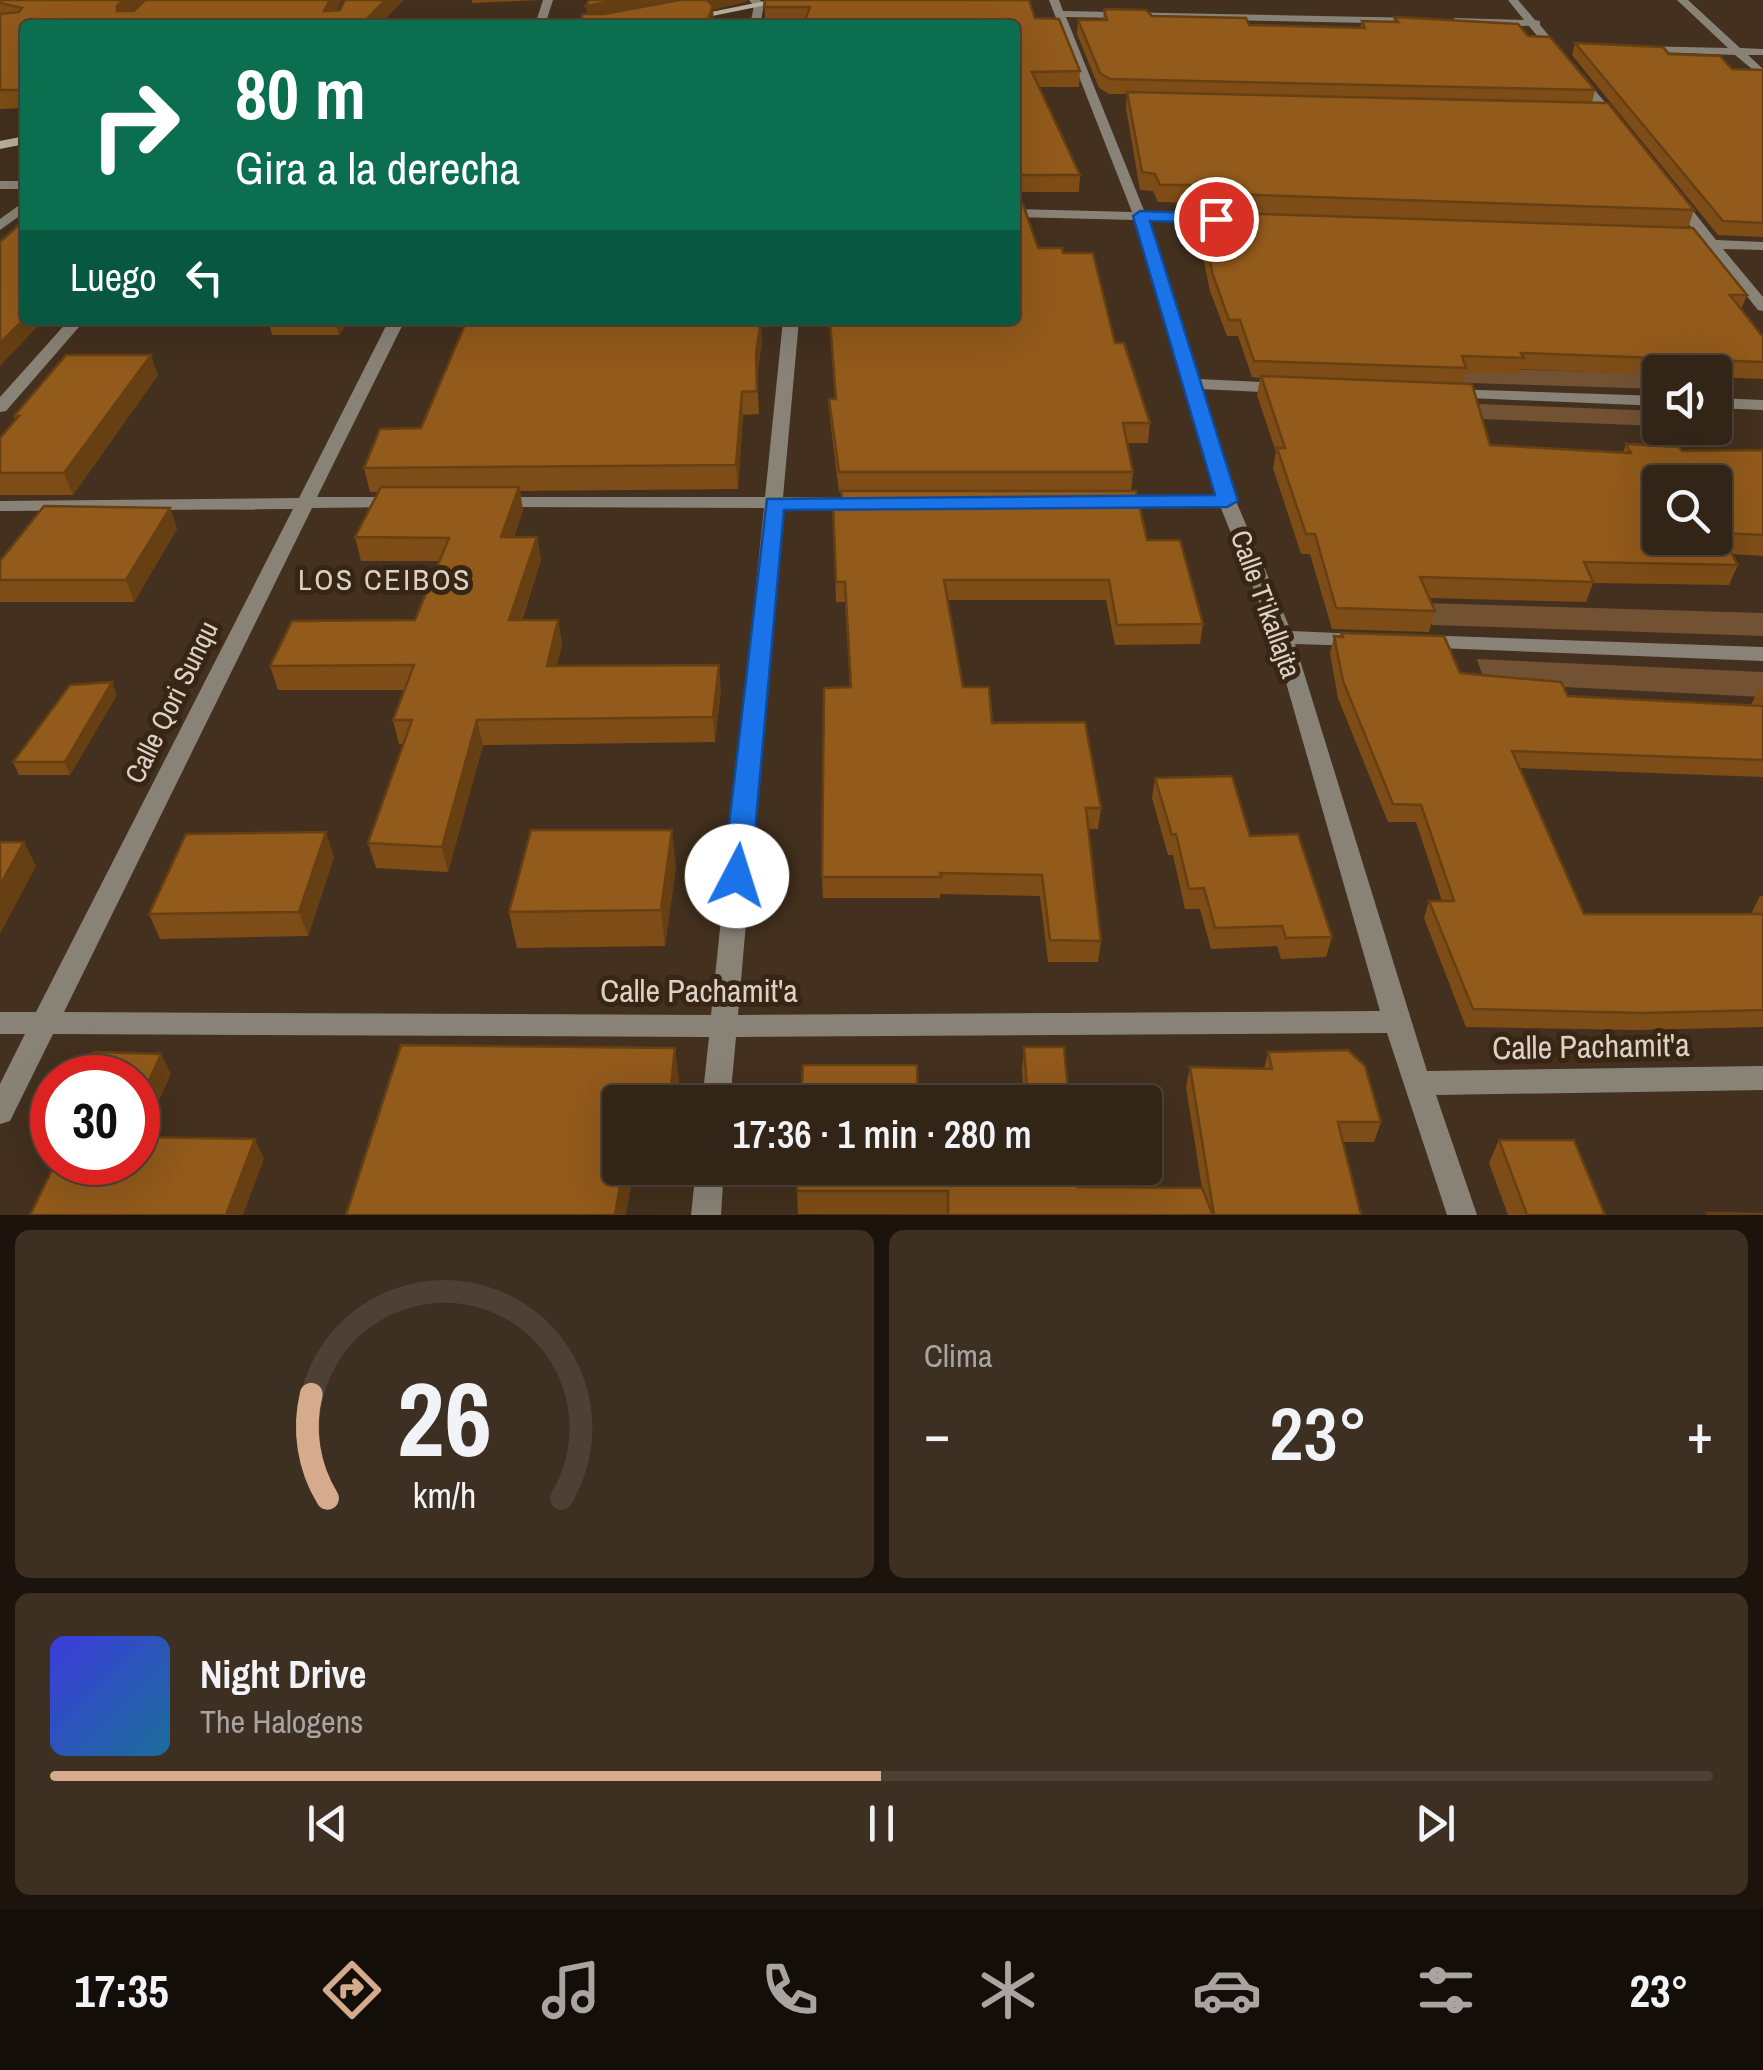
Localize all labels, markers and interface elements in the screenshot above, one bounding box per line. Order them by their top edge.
text: 80 m [235,47,366,141]
icon: right [70,60,200,190]
text: Gira a la derecha [235,137,520,198]
pin [1174,177,1259,262]
icon: arrive [1189,192,1244,247]
icon: left [177,250,232,305]
text: Luego [70,252,157,303]
map controls [1642,355,1732,555]
button: sound [1642,355,1732,445]
button: search [1642,465,1732,555]
street label: Calle T'ikallajta [1222,525,1310,683]
district label: LOS CEIBOS [298,559,472,599]
street label: Calle Qori Sunqu [115,615,227,789]
position arrow [685,824,789,928]
street label: Calle Pachamit'a [600,969,798,1012]
street label: Calle Pachamit'a [1492,1023,1691,1069]
speed limit sign: 30 [30,1055,160,1185]
text: 17:36 · 1 min · 280 m [732,1109,1032,1160]
text: Clima [924,1334,993,1377]
text: 26 [397,1348,492,1488]
text: 23° [1269,1382,1368,1483]
text: − [924,1396,950,1470]
text: + [1687,1396,1713,1470]
text: km/h [413,1471,476,1519]
text: Night Drive [200,1649,366,1700]
text: The Halogens [200,1700,363,1743]
icon: previous [300,1796,355,1851]
icon: pause [854,1796,909,1851]
icon: next [1408,1796,1463,1851]
icon: directions [317,1955,387,2025]
icon: music [536,1955,606,2025]
icon: phone [755,1955,825,2025]
icon: climate [973,1955,1043,2025]
icon: car [1192,1955,1262,2025]
icon: filters [1411,1955,1481,2025]
text: 17:35 [74,1960,169,2021]
text: 23° [1630,1960,1689,2021]

